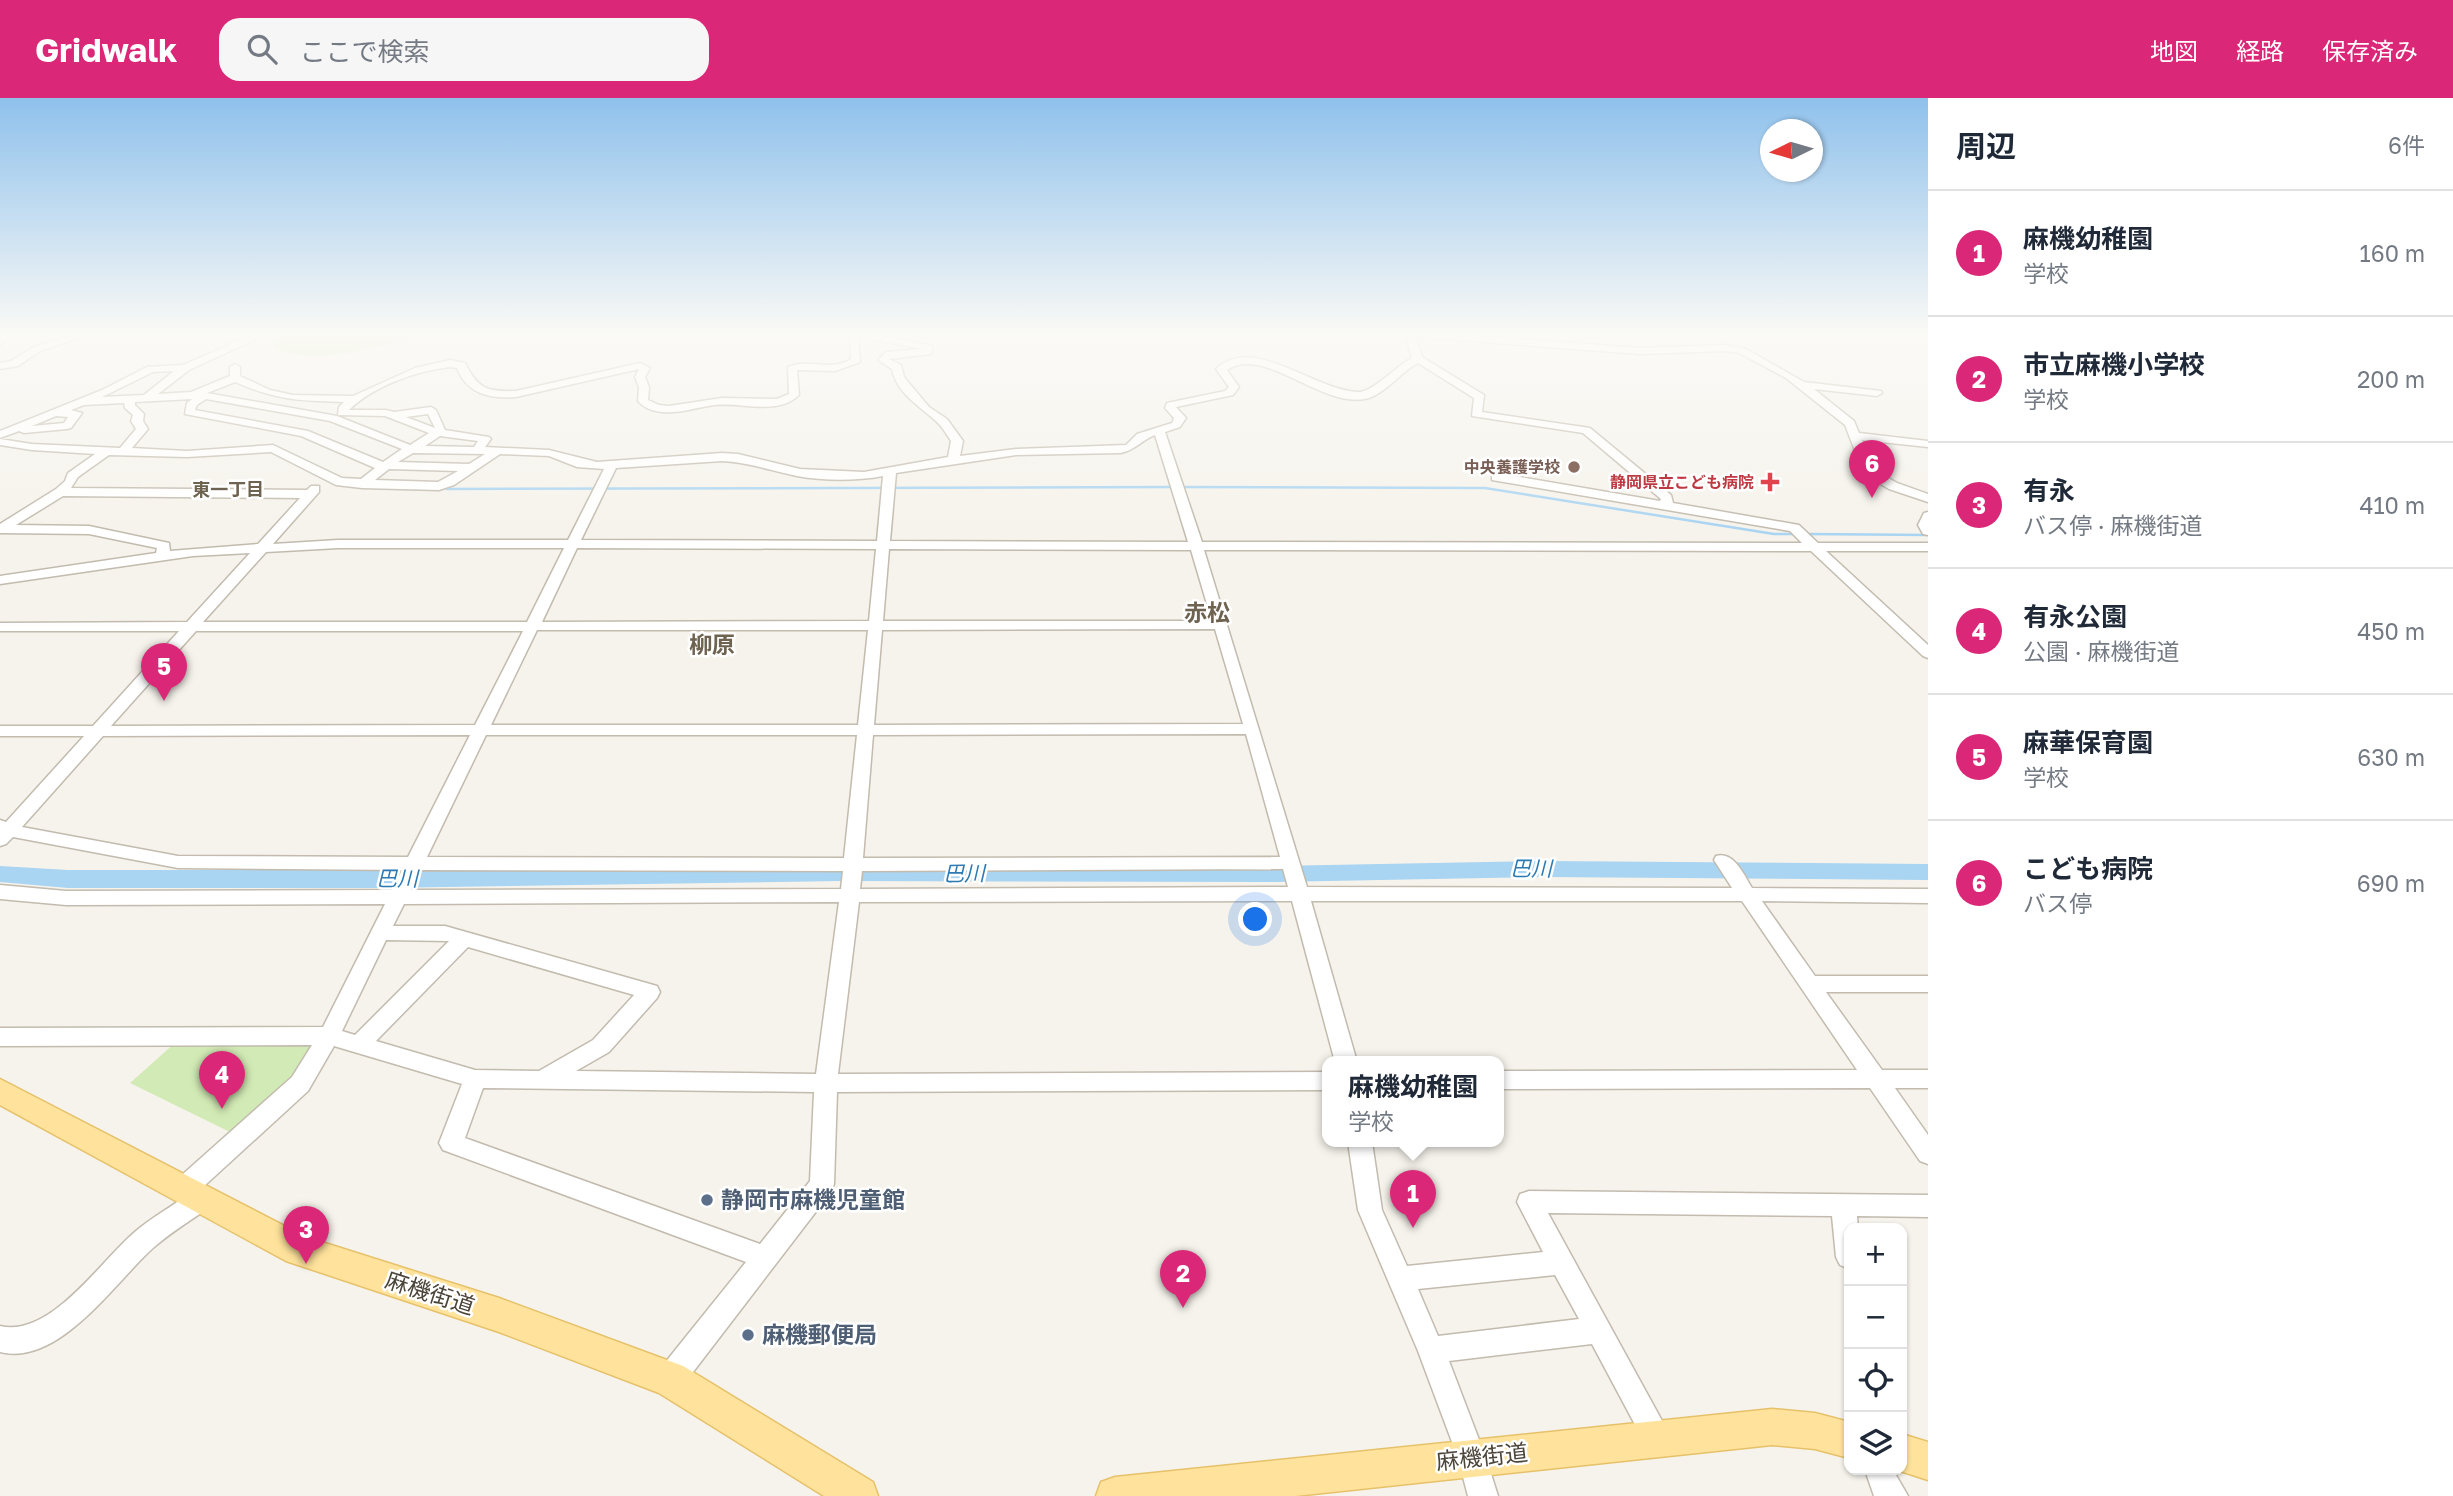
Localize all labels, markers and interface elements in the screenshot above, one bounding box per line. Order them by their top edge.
search box [219,18,709,81]
text: Gridwalk [35,30,177,69]
icon: search [243,30,281,68]
text: ここで検索 [299,36,429,67]
text: 地図 [2150,36,2198,65]
text: 経路 [2236,36,2284,65]
text: 保存済み [2322,36,2418,65]
north arrow [1760,119,1823,182]
text: 周辺 [1956,128,2016,164]
text: 6件 [2388,131,2425,159]
text: 麻機幼稚園 [2023,223,2153,254]
text: 1 [1973,239,1985,267]
text: 160 m [2360,239,2425,267]
text: 学校 [2023,259,2069,287]
text: 市立麻機小学校 [2023,349,2205,380]
text: 2 [1972,365,1986,393]
text: 200 m [2357,365,2425,393]
text: 学校 [2023,385,2069,413]
pin: 6 [1849,440,1895,498]
place label: 中央養護学校 [1464,457,1560,477]
marker: 中央養護学校 [1566,459,1582,475]
place label: 静岡県立こども病院 [1610,472,1754,492]
marker: 静岡県立こども病院 [1760,472,1780,492]
text: 有永 [2023,475,2075,506]
district label: 東一丁目 [192,478,264,500]
text: 3 [1972,491,1986,519]
text: 410 m [2359,491,2425,519]
text: バス停 · 麻機街道 [2023,511,2202,539]
district label: 赤松 [1184,598,1230,626]
text: 有永公園 [2023,601,2127,632]
text: 4 [1972,617,1986,645]
text: 450 m [2357,617,2425,645]
district label: 柳原 [689,630,735,658]
text: 公園 · 麻機街道 [2023,637,2179,665]
pin: 5 [141,643,187,701]
text: 麻華保育園 [2023,727,2153,758]
text: 5 [1972,743,1986,771]
text: 630 m [2357,743,2425,771]
text: 学校 [2023,763,2069,791]
text: こども病院 [2023,853,2153,884]
water label: 巴川 [1510,855,1554,881]
water label: 巴川 [943,860,987,886]
water label: 巴川 [376,865,420,891]
text: 6 [1972,869,1986,897]
text: 690 m [2357,869,2425,897]
text: バス停 [2023,889,2092,917]
your location [1238,902,1272,936]
pin: 4 [199,1051,245,1109]
popup [1322,1056,1504,1147]
text: 麻機幼稚園 [1348,1071,1478,1102]
text: 学校 [1348,1107,1394,1135]
pin: 1 [1390,1170,1436,1228]
place label: 静岡市麻機児童館 [721,1185,905,1213]
marker: 静岡市麻機児童館 [699,1192,715,1208]
pin: 3 [283,1206,329,1264]
map controls [1844,1223,1907,1475]
button: + [1844,1223,1907,1286]
pin: 2 [1160,1250,1206,1308]
street label: 麻機街道 [382,1265,478,1320]
button: − [1844,1286,1907,1349]
place label: 麻機郵便局 [762,1320,877,1348]
marker: 麻機郵便局 [740,1327,756,1343]
button: locate [1844,1349,1907,1412]
button: layers [1844,1412,1907,1475]
street label: 麻機街道 [1435,1437,1529,1475]

